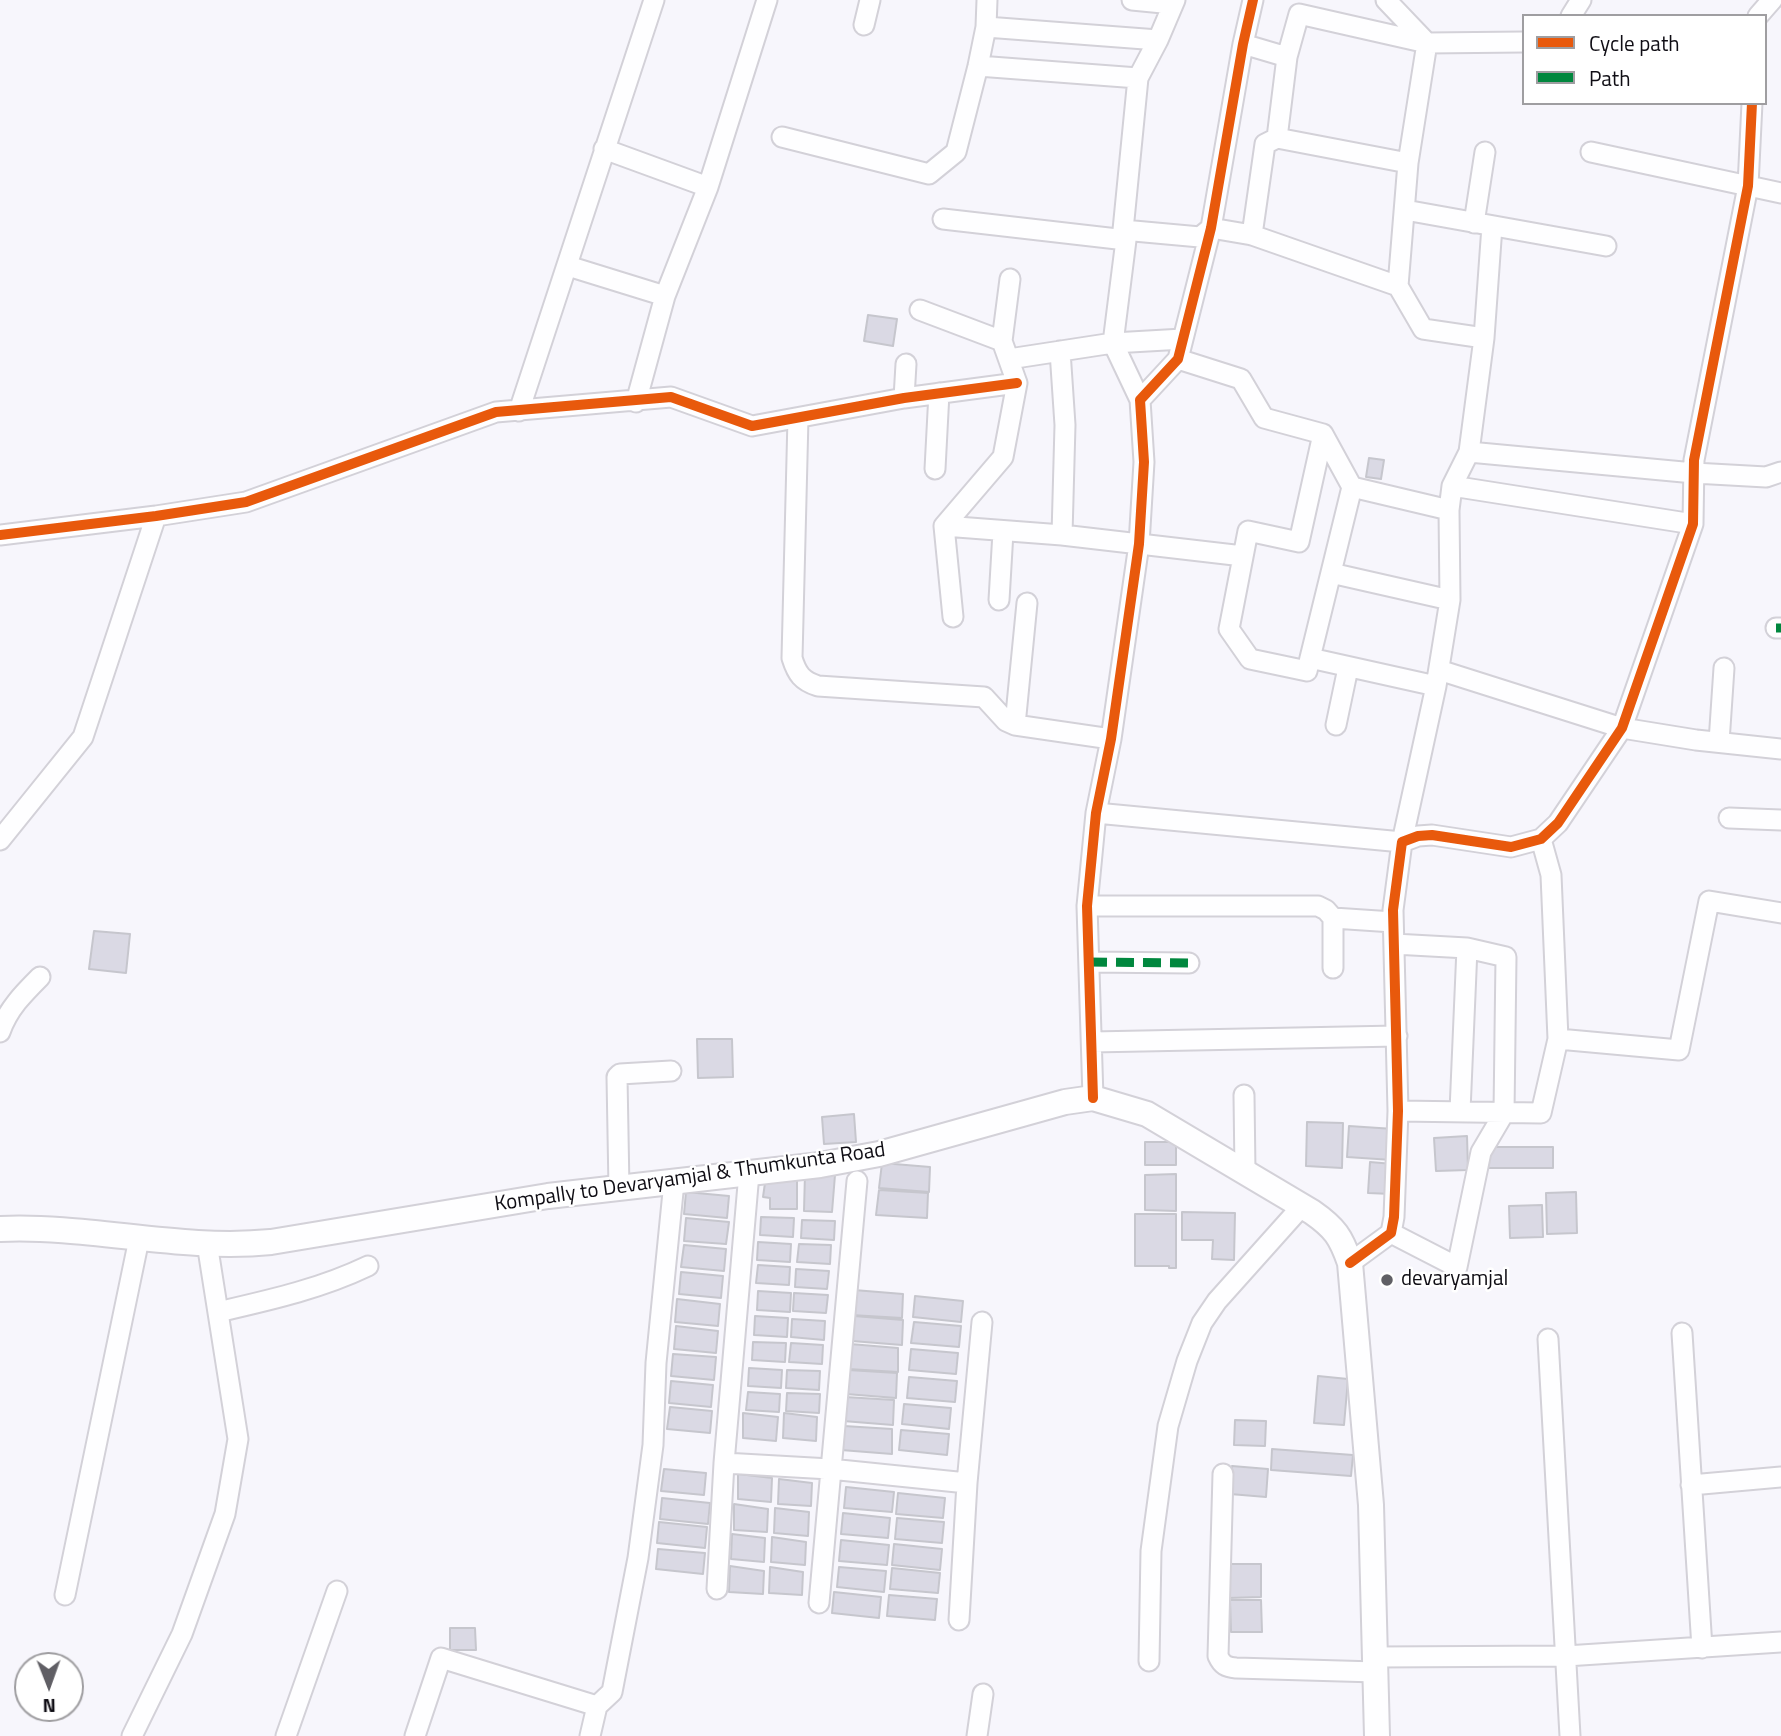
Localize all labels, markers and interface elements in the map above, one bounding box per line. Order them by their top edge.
legend [1522,14,1767,105]
text: Cycle path [1589,27,1680,59]
text: Path [1589,62,1631,94]
street label: Kompally to Devaryamjal & Thumkunta Road [493,1138,887,1218]
place label: devaryamjal [1401,1267,1508,1293]
marker: devaryamjal [1379,1272,1395,1288]
north arrow [14,1652,84,1722]
text: N [43,1692,56,1721]

